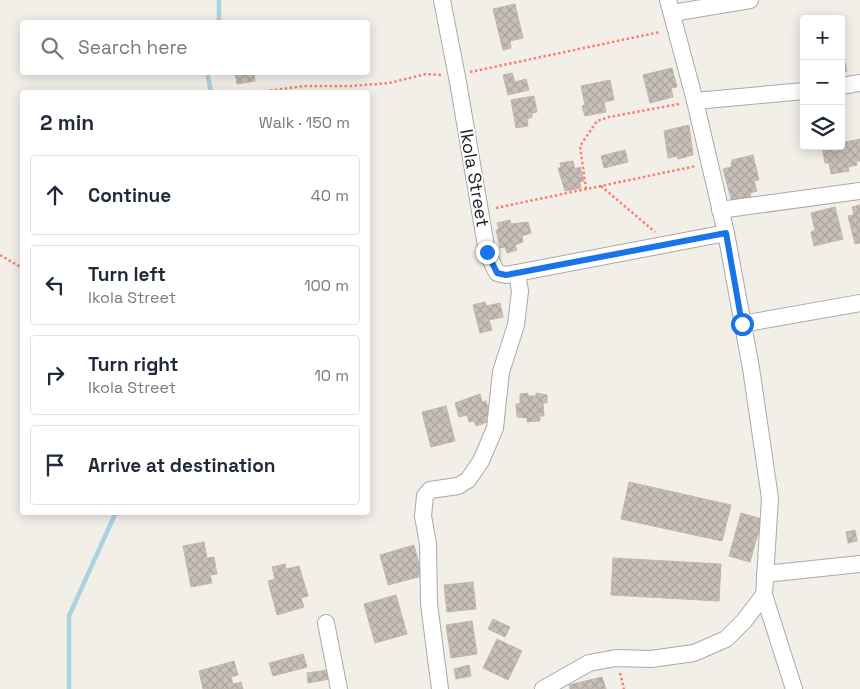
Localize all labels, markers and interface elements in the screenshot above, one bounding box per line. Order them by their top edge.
map controls [800,15,845,150]
button: + [800,15,845,60]
search box [20,20,370,75]
icon: search [38,34,66,62]
text: Search here [78,35,188,60]
button: − [800,60,845,105]
button: layers [800,105,845,150]
text: 2 min [40,109,94,136]
text: Walk · 150 m [259,112,350,133]
street label: Ikola Street [455,127,495,229]
icon: ahead [41,181,69,209]
text: Continue [88,183,171,208]
text: 40 m [311,185,349,206]
route end [476,241,499,264]
text: Turn left [88,262,166,287]
icon: left [41,271,69,299]
text: 100 m [304,275,349,296]
text: Ikola Street [88,287,176,308]
route start [731,313,754,336]
text: Turn right [88,352,178,377]
icon: right [41,361,69,389]
text: 10 m [314,365,349,386]
text: Ikola Street [88,377,176,398]
icon: arrive [41,451,69,479]
text: Arrive at destination [88,453,276,478]

